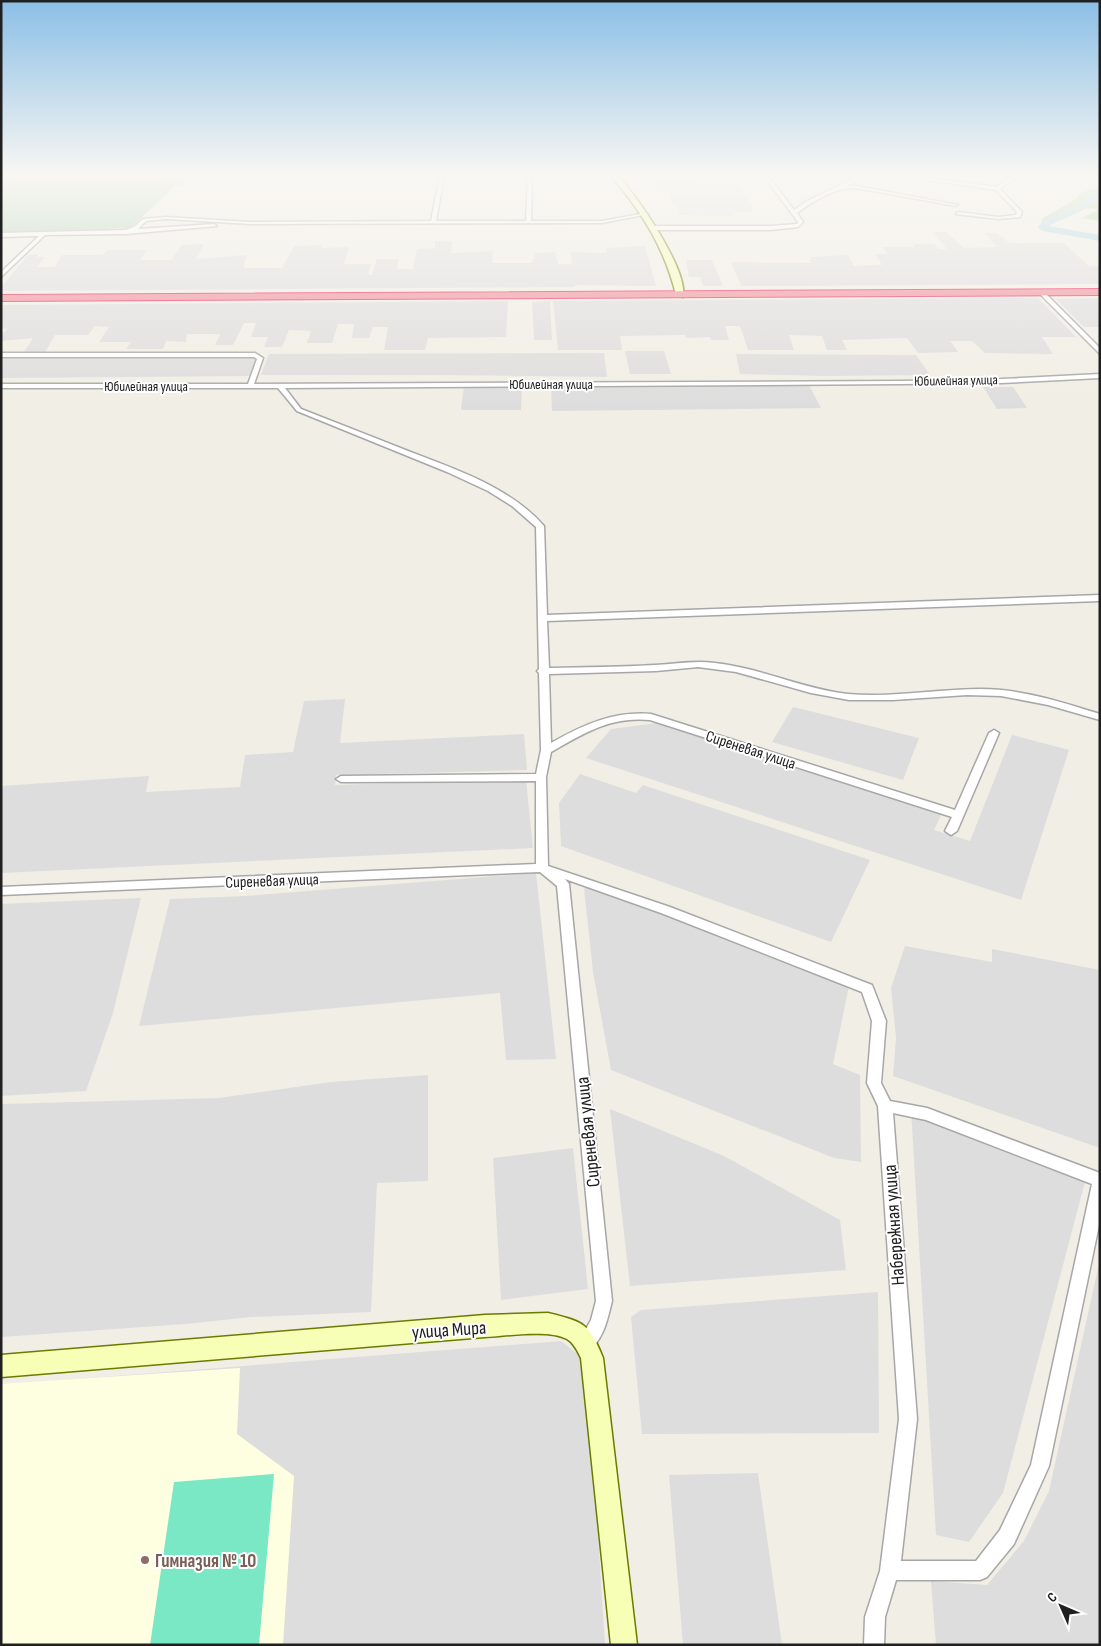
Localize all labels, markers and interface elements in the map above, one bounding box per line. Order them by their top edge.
street label: Юбилейная улица [914,371,998,390]
street label: Юбилейная улица [509,376,593,393]
street label: Юбилейная улица [104,378,188,395]
street label: Сиреневая улица [703,727,798,774]
street label: Сиреневая улица [225,870,319,893]
street label: Сиреневая улица [571,1075,606,1188]
street label: Набережная улица [879,1164,910,1286]
street label: улица Мира [411,1316,487,1345]
place label: Гимназия № 10 [155,1550,256,1573]
marker: Гимназия № 10 [139,1554,151,1566]
north arrow [1036,1581,1086,1631]
text: С [1044,1589,1061,1606]

